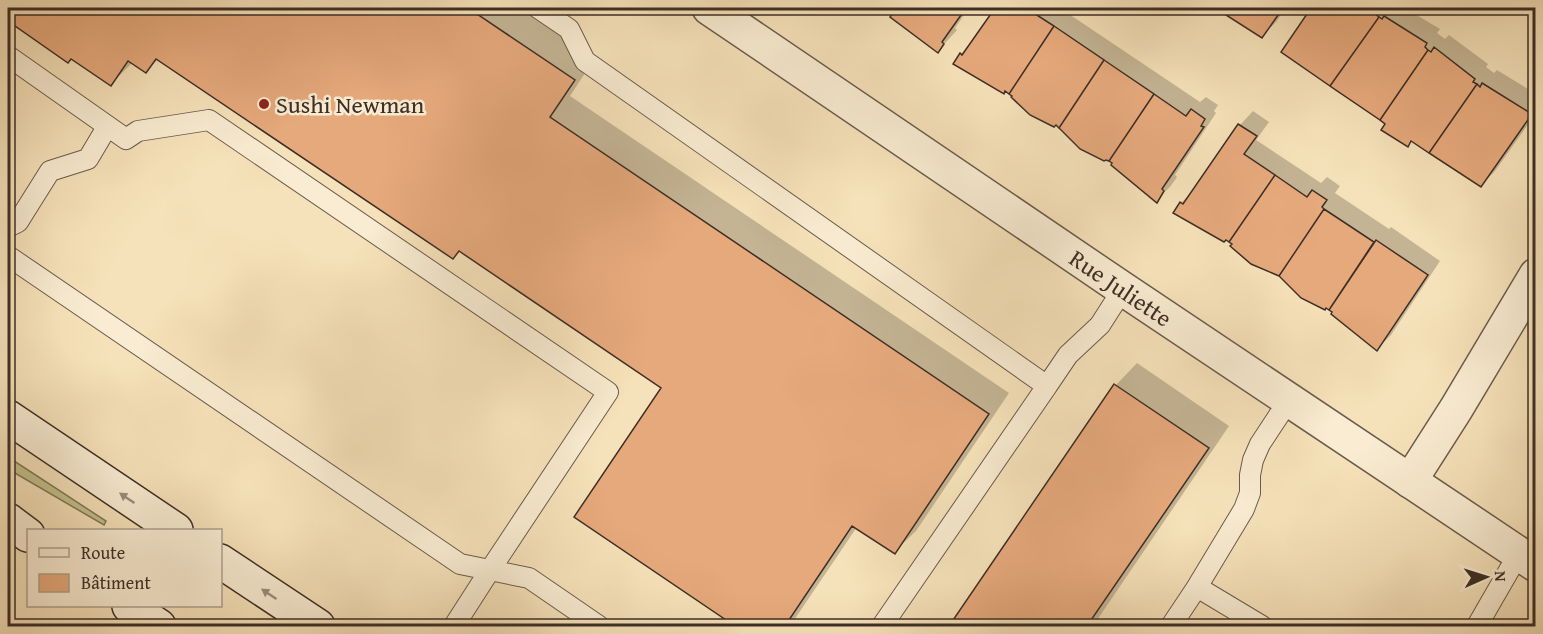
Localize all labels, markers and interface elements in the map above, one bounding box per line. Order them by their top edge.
place label: Sushi Newman [276,87,425,122]
marker: Sushi Newman [257,97,271,111]
street label: Rue Juliette [1063,240,1179,335]
one-way arrow [119,493,135,504]
legend [27,529,222,607]
text: Route [81,539,125,566]
north arrow [1456,547,1516,607]
text: Bâtiment [81,569,151,596]
text: N [1489,570,1513,582]
one-way arrow [261,589,277,600]

